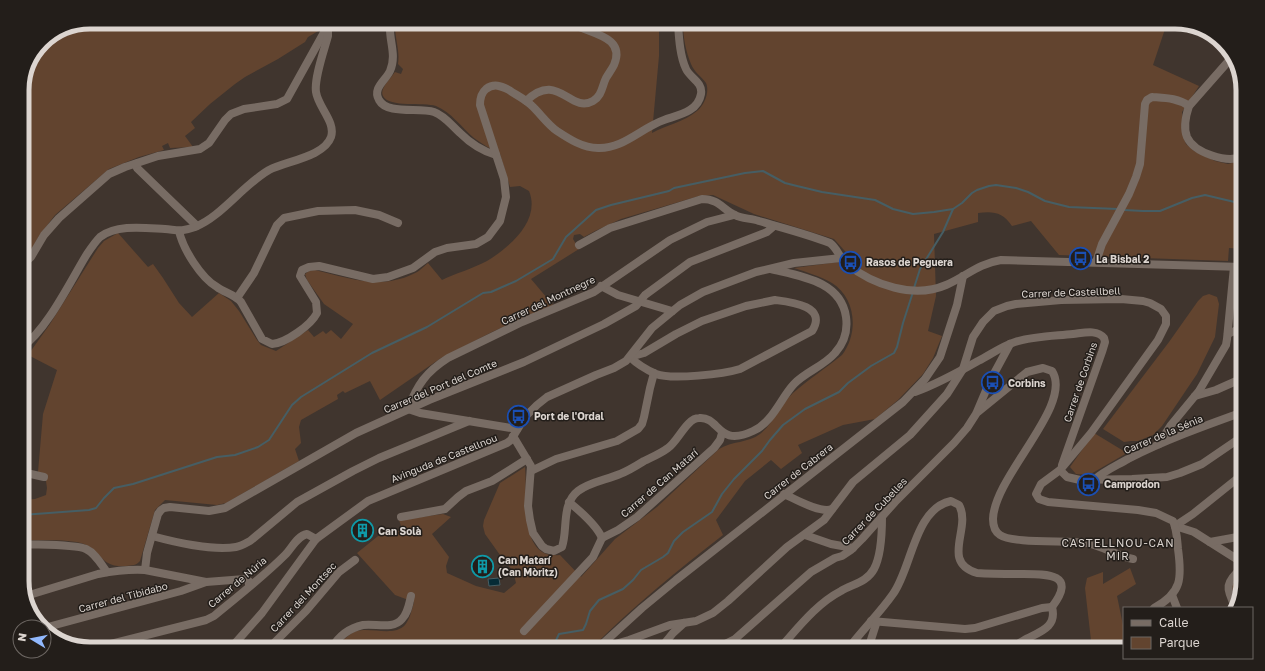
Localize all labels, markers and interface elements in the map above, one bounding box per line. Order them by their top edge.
bus stop icon: La Bisbal 2 [1068,246,1094,272]
bus stop icon: Rasos de Peguera [838,249,864,275]
place label: La Bisbal 2 [1096,253,1149,265]
place label: Rasos de Peguera [866,256,953,268]
street label: Carrer del Montnegre [499,273,597,327]
street label: Carrer de Castellbell [1021,284,1121,300]
street label: Carrer de Corbins [1061,340,1099,424]
street label: Carrer del Port del Comte [381,357,499,415]
bus stop icon: Corbins [979,370,1005,396]
place label: Corbins [1008,377,1046,389]
bus stop icon: Port de l'Ordal [505,403,531,429]
place label: Port de l'Ordal [534,410,605,422]
street label: Carrer de la Sénia [1122,412,1204,456]
street label: Avinguda de Castellnou [389,431,499,485]
street label: Carrer de Cabrera [761,440,835,502]
street label: Carrer de Can Matarí [618,445,701,520]
bus stop icon: Camprodon [1076,471,1102,497]
street label: Carrer de Cubelles [839,475,909,547]
place label: Camprodon [1104,478,1160,490]
building icon: Can Solà [350,518,376,544]
place label: Can Solà [378,525,421,537]
district label: CASTELLNOU-CAN MIR [1061,536,1175,562]
building icon: Can Matarí (Can Mòritz) [469,553,495,579]
street label: Carrer de Núria [205,554,269,610]
place label: Can Matarí (Can Mòritz) [498,554,558,578]
street label: Carrer del Montsec [268,559,339,634]
street label: Carrer del Tibidabo [77,579,169,615]
legend [1123,607,1253,659]
text: Calle [1159,615,1189,630]
north arrow [12,619,52,659]
text: N [15,632,29,642]
text: Parque [1159,635,1200,650]

